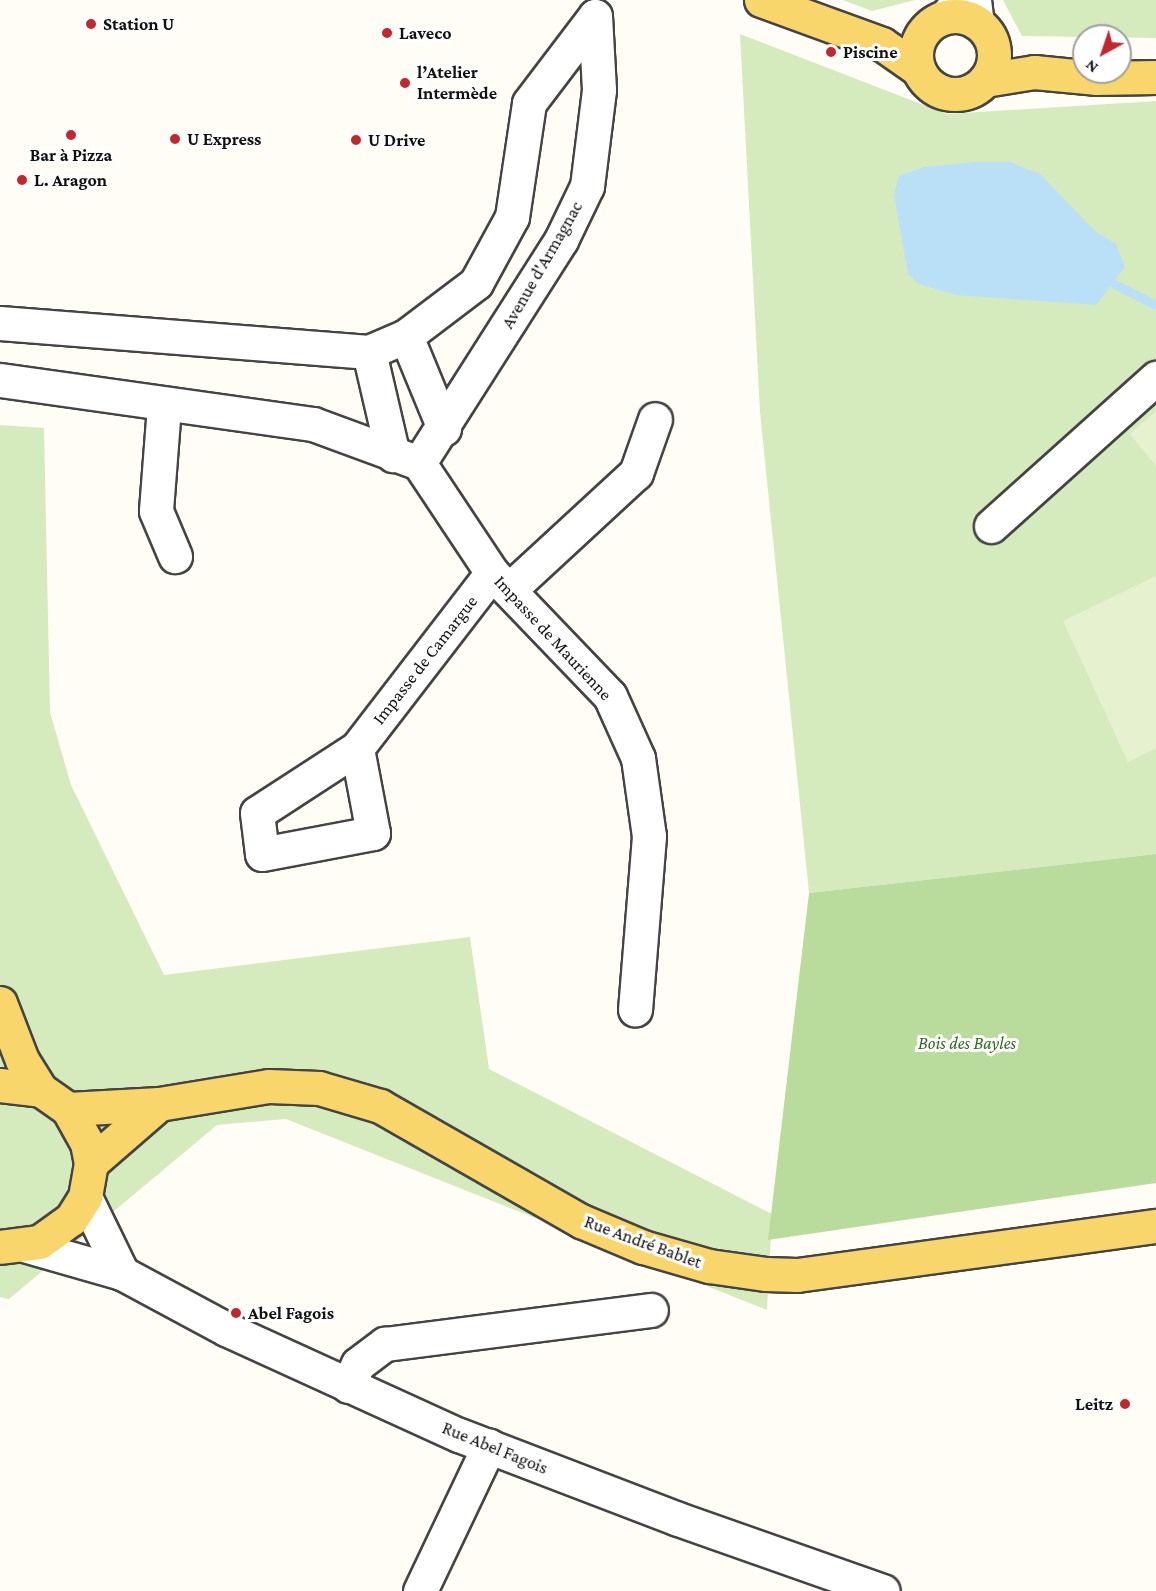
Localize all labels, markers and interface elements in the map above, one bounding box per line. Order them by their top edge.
place label: Station U [103,13,174,35]
marker: Station U [84,17,98,31]
place label: Laveco [399,22,452,44]
north arrow [1072,24,1132,84]
marker: Laveco [380,26,394,40]
place label: Piscine [843,41,898,63]
marker: Piscine [824,45,838,59]
text: N [1082,57,1101,77]
place label: l’Atelier Intermède [417,62,497,104]
marker: l’Atelier Intermède [398,76,412,90]
marker: Bar à Pizza [64,128,78,142]
place label: U Express [187,128,261,150]
place label: U Drive [368,129,425,151]
marker: U Express [168,132,182,146]
marker: U Drive [349,133,363,147]
place label: Bar à Pizza [30,144,112,166]
place label: L. Aragon [34,169,107,191]
marker: L. Aragon [15,173,29,187]
street label: Avenue d'Armagnac [497,197,587,333]
street label: Impasse de Maurienne [490,571,616,705]
street label: Impasse de Camargue [368,591,482,729]
park label: Bois des Bayles [918,1032,1016,1054]
street label: Rue André Bablet [581,1211,705,1273]
place label: Abel Fagois [248,1302,334,1324]
marker: Abel Fagois [229,1306,243,1320]
place label: Leitz [1075,1393,1113,1415]
marker: Leitz [1118,1397,1132,1411]
street label: Rue Abel Fagois [439,1417,551,1479]

